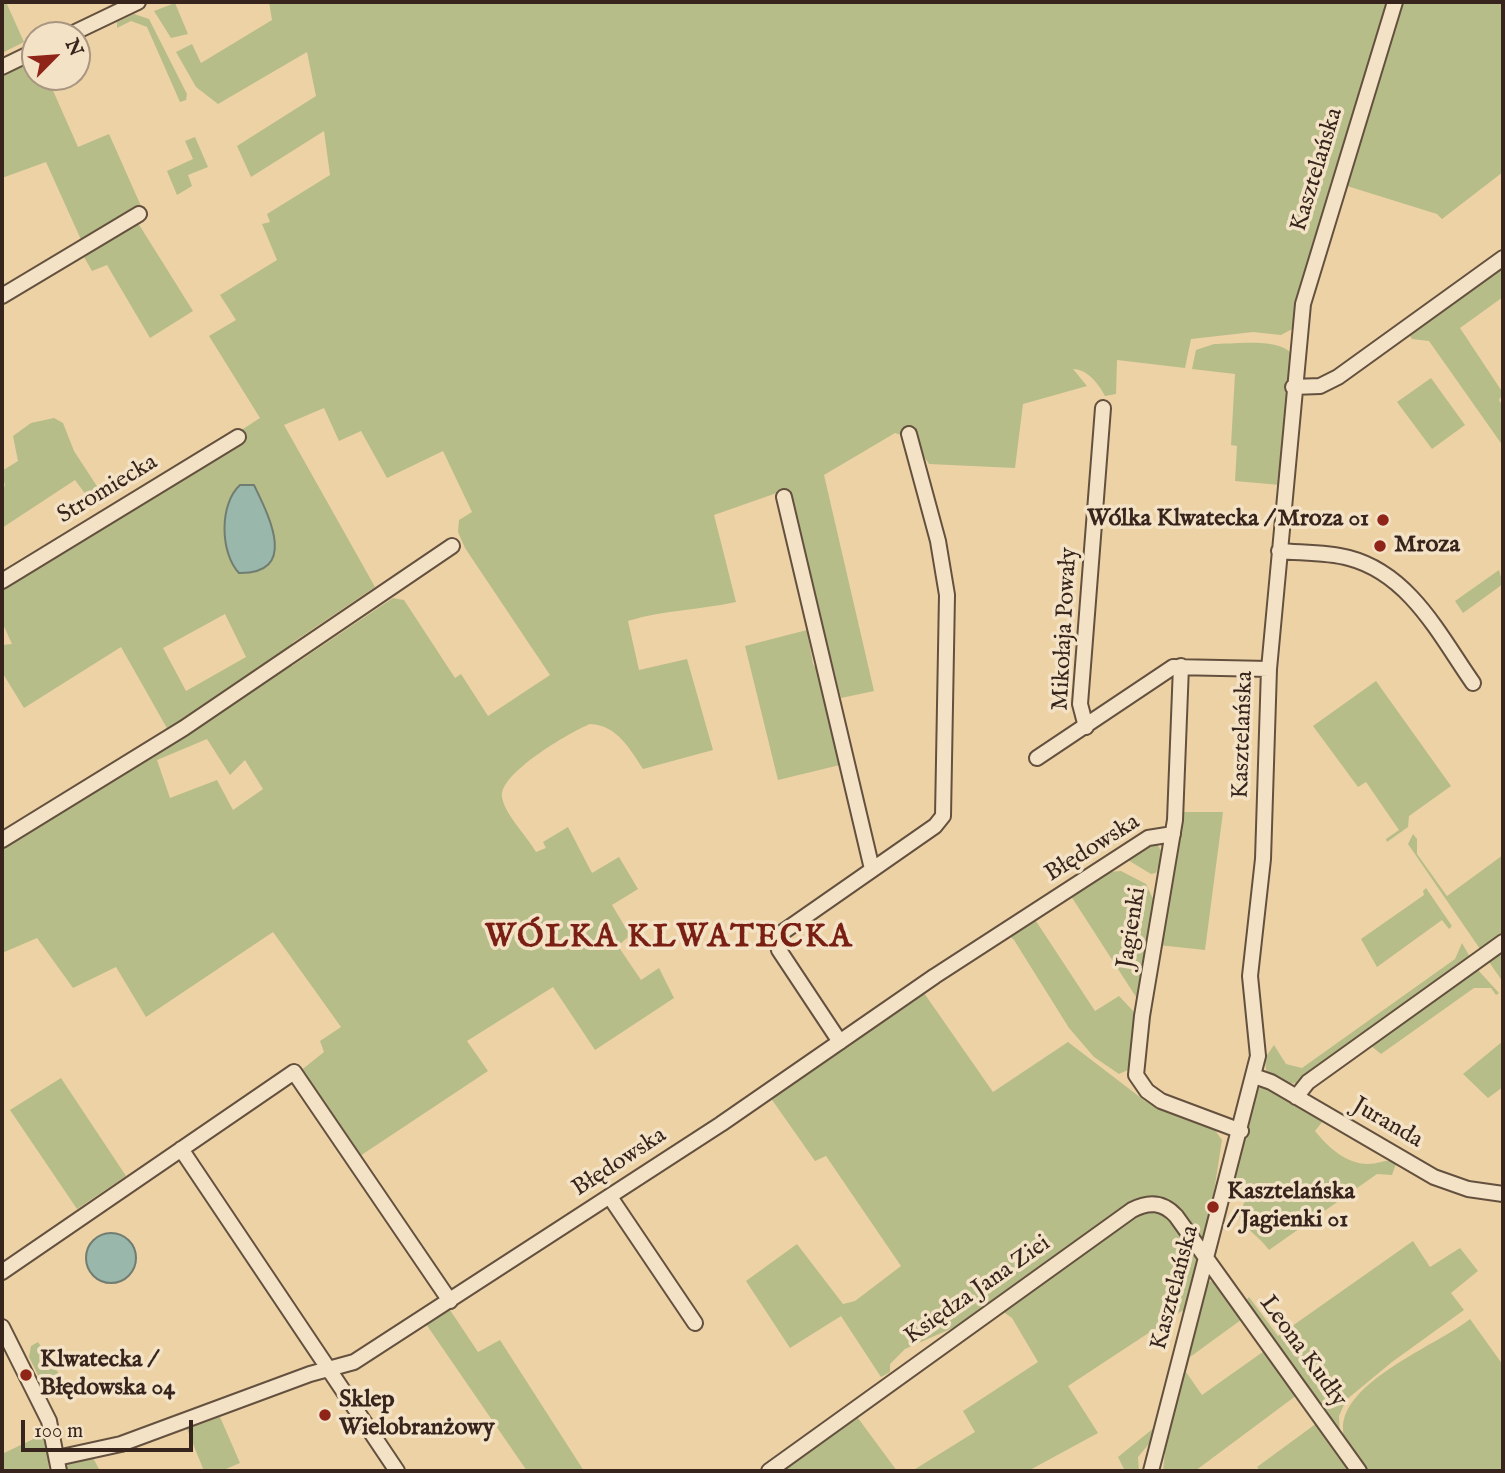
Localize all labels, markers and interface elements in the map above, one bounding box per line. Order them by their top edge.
north arrow [21,21,91,91]
text: N [59,35,88,60]
street label: Kasztelańska [1286,105,1350,235]
street label: Stromiecka [53,449,163,531]
place label: Wólka Klwatecka / Mroza 01 [1087,506,1369,534]
marker: Wólka Klwatecka / Mroza 01 [1375,512,1391,528]
place label: Mroza [1394,532,1460,560]
marker: Mroza [1372,538,1388,554]
street label: Mikołaja Powały [1047,547,1085,711]
street label: Kasztelańska [1227,671,1261,799]
street label: Błędowska [1040,809,1146,889]
street label: Jagienki [1112,885,1154,971]
district label: WÓLKA KLWATECKA [487,920,851,958]
street label: Juranda [1347,1092,1427,1156]
street label: Błędowska [568,1122,672,1204]
place label: Kasztelańska / Jagienki 01 [1227,1179,1355,1235]
marker: Kasztelańska / Jagienki 01 [1205,1199,1221,1215]
street label: Kasztelańska [1146,1222,1206,1354]
street label: Księdza Jana Ziei [900,1230,1056,1352]
street label: Leona Kudły [1252,1291,1352,1413]
place label: Klwatecka / Błędowska 04 [40,1347,175,1403]
marker: Klwatecka / Błędowska 04 [18,1367,34,1383]
place label: Sklep Wielobranżowy [339,1387,495,1443]
scale bar [24,1406,196,1450]
marker: Sklep Wielobranżowy [317,1407,333,1423]
text: 100 m [34,1418,83,1445]

